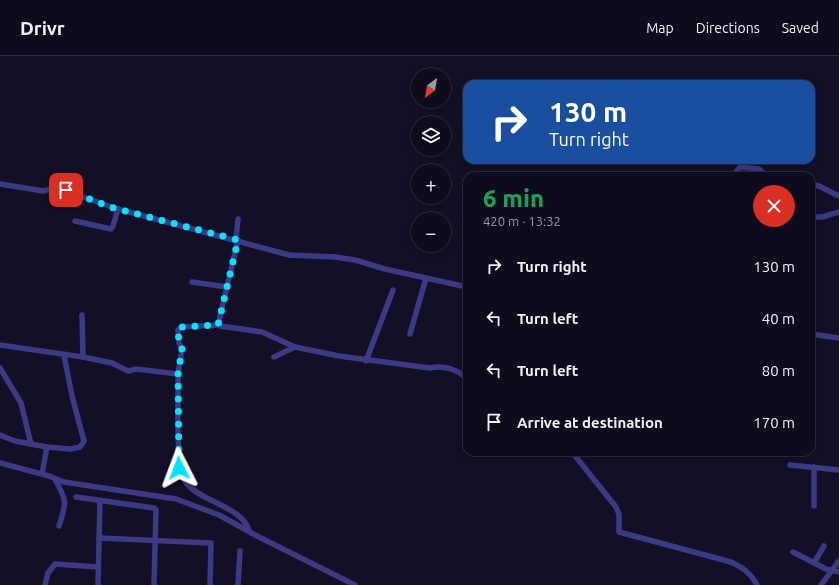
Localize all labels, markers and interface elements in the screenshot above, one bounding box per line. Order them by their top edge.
text: Drivr [20,17,65,39]
text: Map [646,20,674,36]
text: Directions [696,20,760,36]
text: Saved [782,20,819,36]
north arrow [411,68,451,108]
map controls [411,68,451,252]
icon: right [483,96,535,148]
text: 130 m [549,96,627,127]
button: layers [411,116,451,156]
text: Turn right [549,129,629,149]
button: + [411,164,451,204]
pin [49,173,83,207]
icon: arrive [55,179,77,201]
text: 6 min [483,185,544,212]
button: close [753,185,795,227]
button: − [411,212,451,252]
text: 420 m · 13:32 [483,214,561,228]
icon: right [483,255,505,277]
text: Turn right [517,258,587,275]
text: 130 m [753,258,795,275]
icon: left [483,307,505,329]
text: Turn left [517,310,578,327]
text: 40 m [762,310,795,327]
icon: left [483,359,505,381]
text: Turn left [517,362,578,379]
text: 80 m [762,362,795,379]
icon: arrive [483,411,505,433]
text: Arrive at destination [517,414,663,431]
text: 170 m [753,414,795,431]
position arrow [158,447,200,489]

